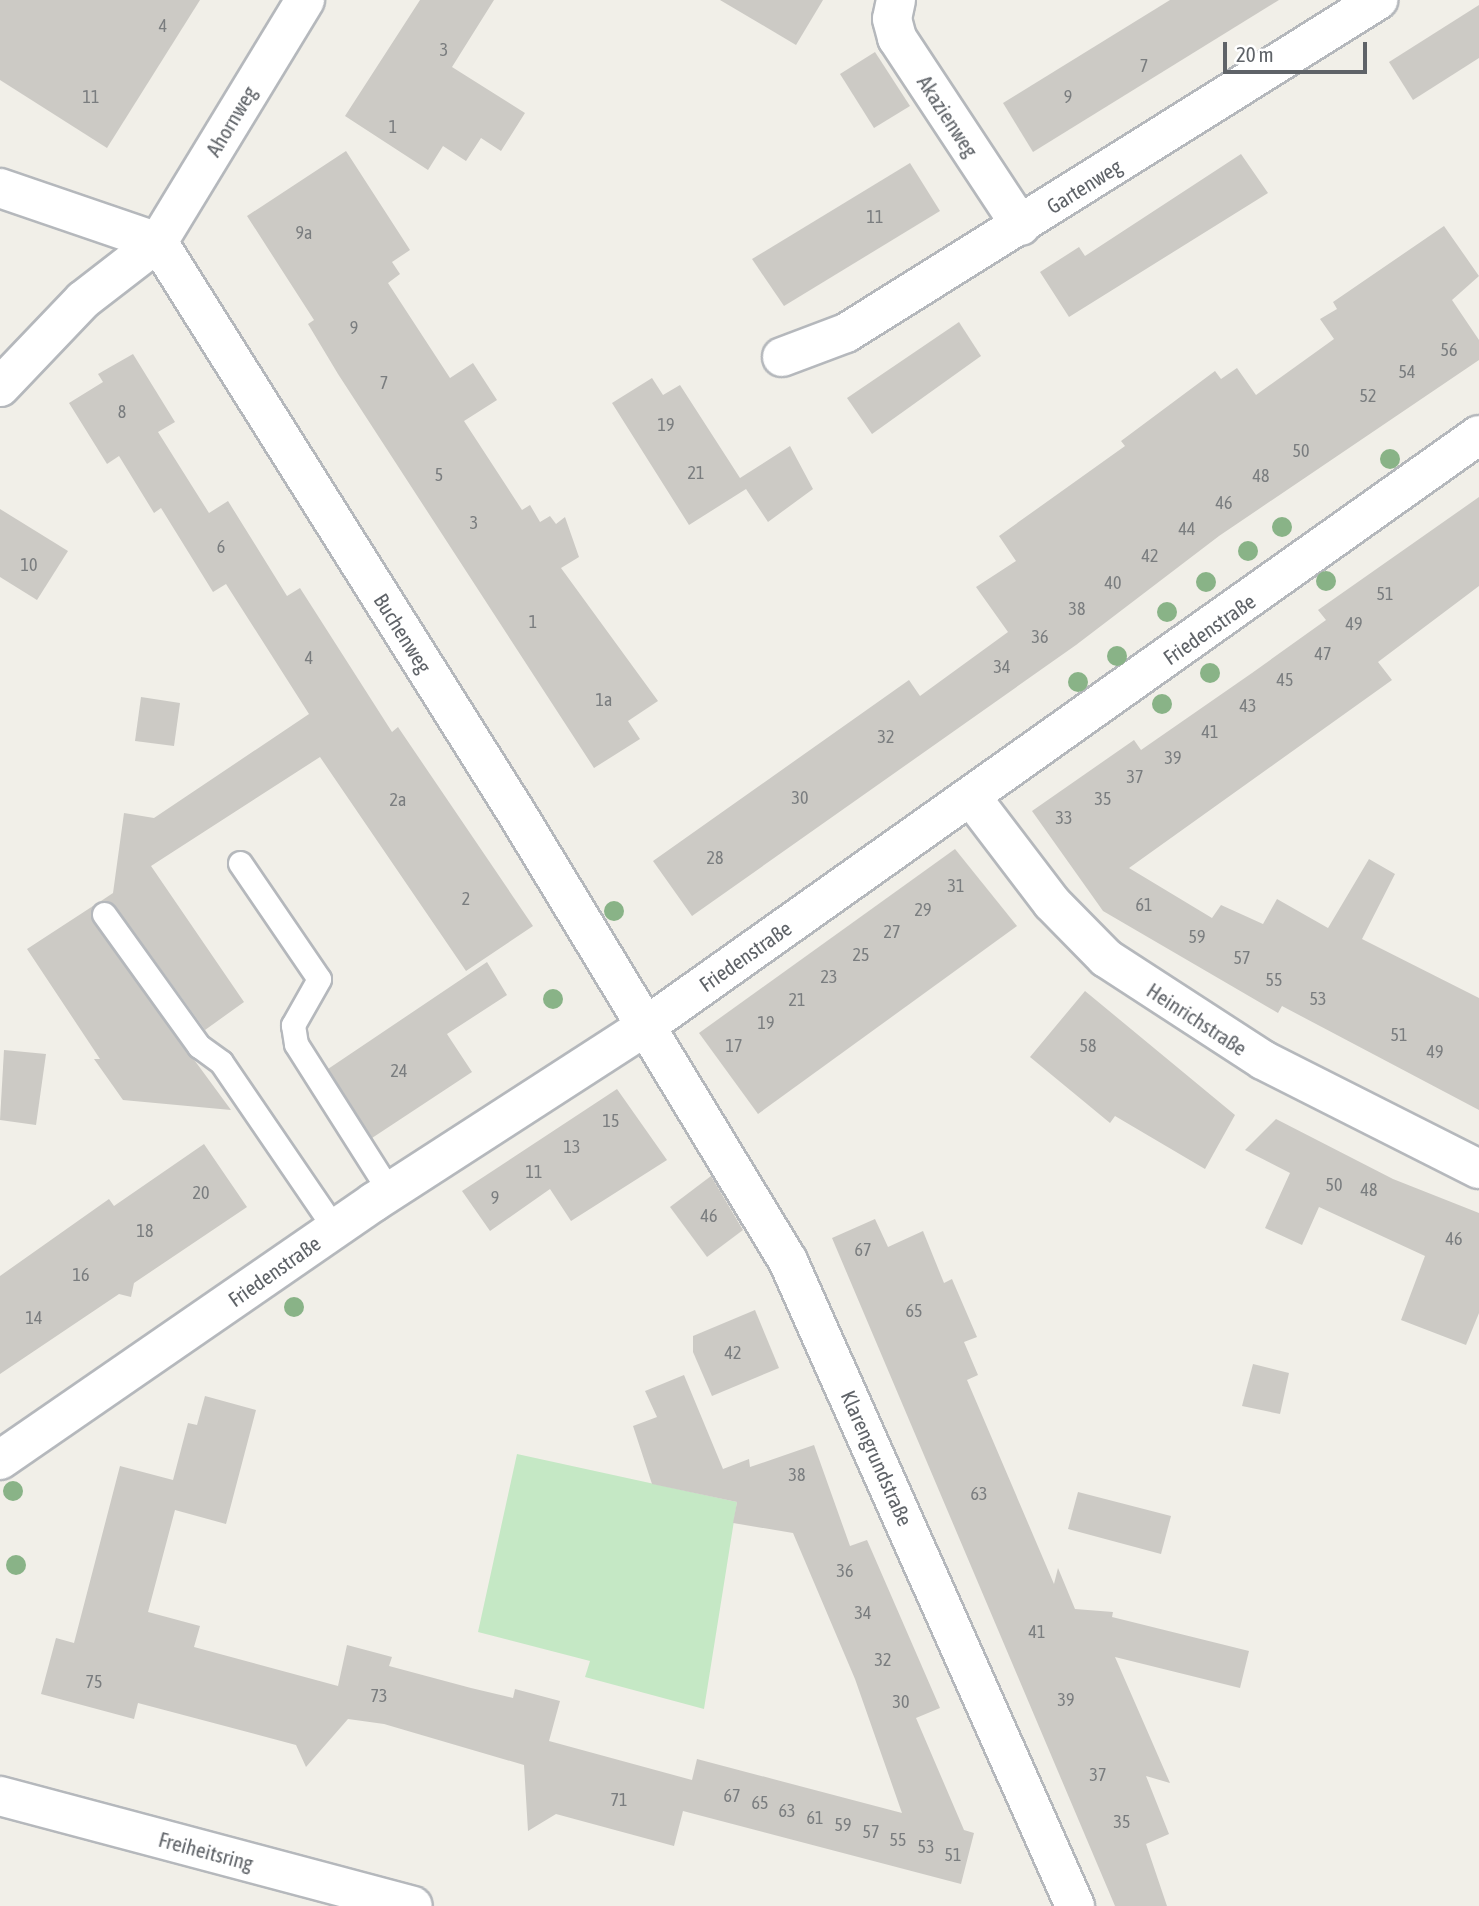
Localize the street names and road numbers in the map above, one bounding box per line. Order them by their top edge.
street label: Akazienweg [912,70,984,162]
street label: Ahornweg [200,81,262,161]
street label: Gartenweg [1042,153,1126,219]
street label: Friedenstraße [1158,588,1260,670]
street label: Buchenweg [369,589,437,677]
street label: Friedenstraße [694,915,796,997]
street label: Heinrichstraße [1142,977,1252,1061]
street label: Friedenstraße [223,1230,325,1312]
street label: Klarengrundstraße [836,1386,918,1530]
street label: Freiheitsring [156,1826,256,1876]

